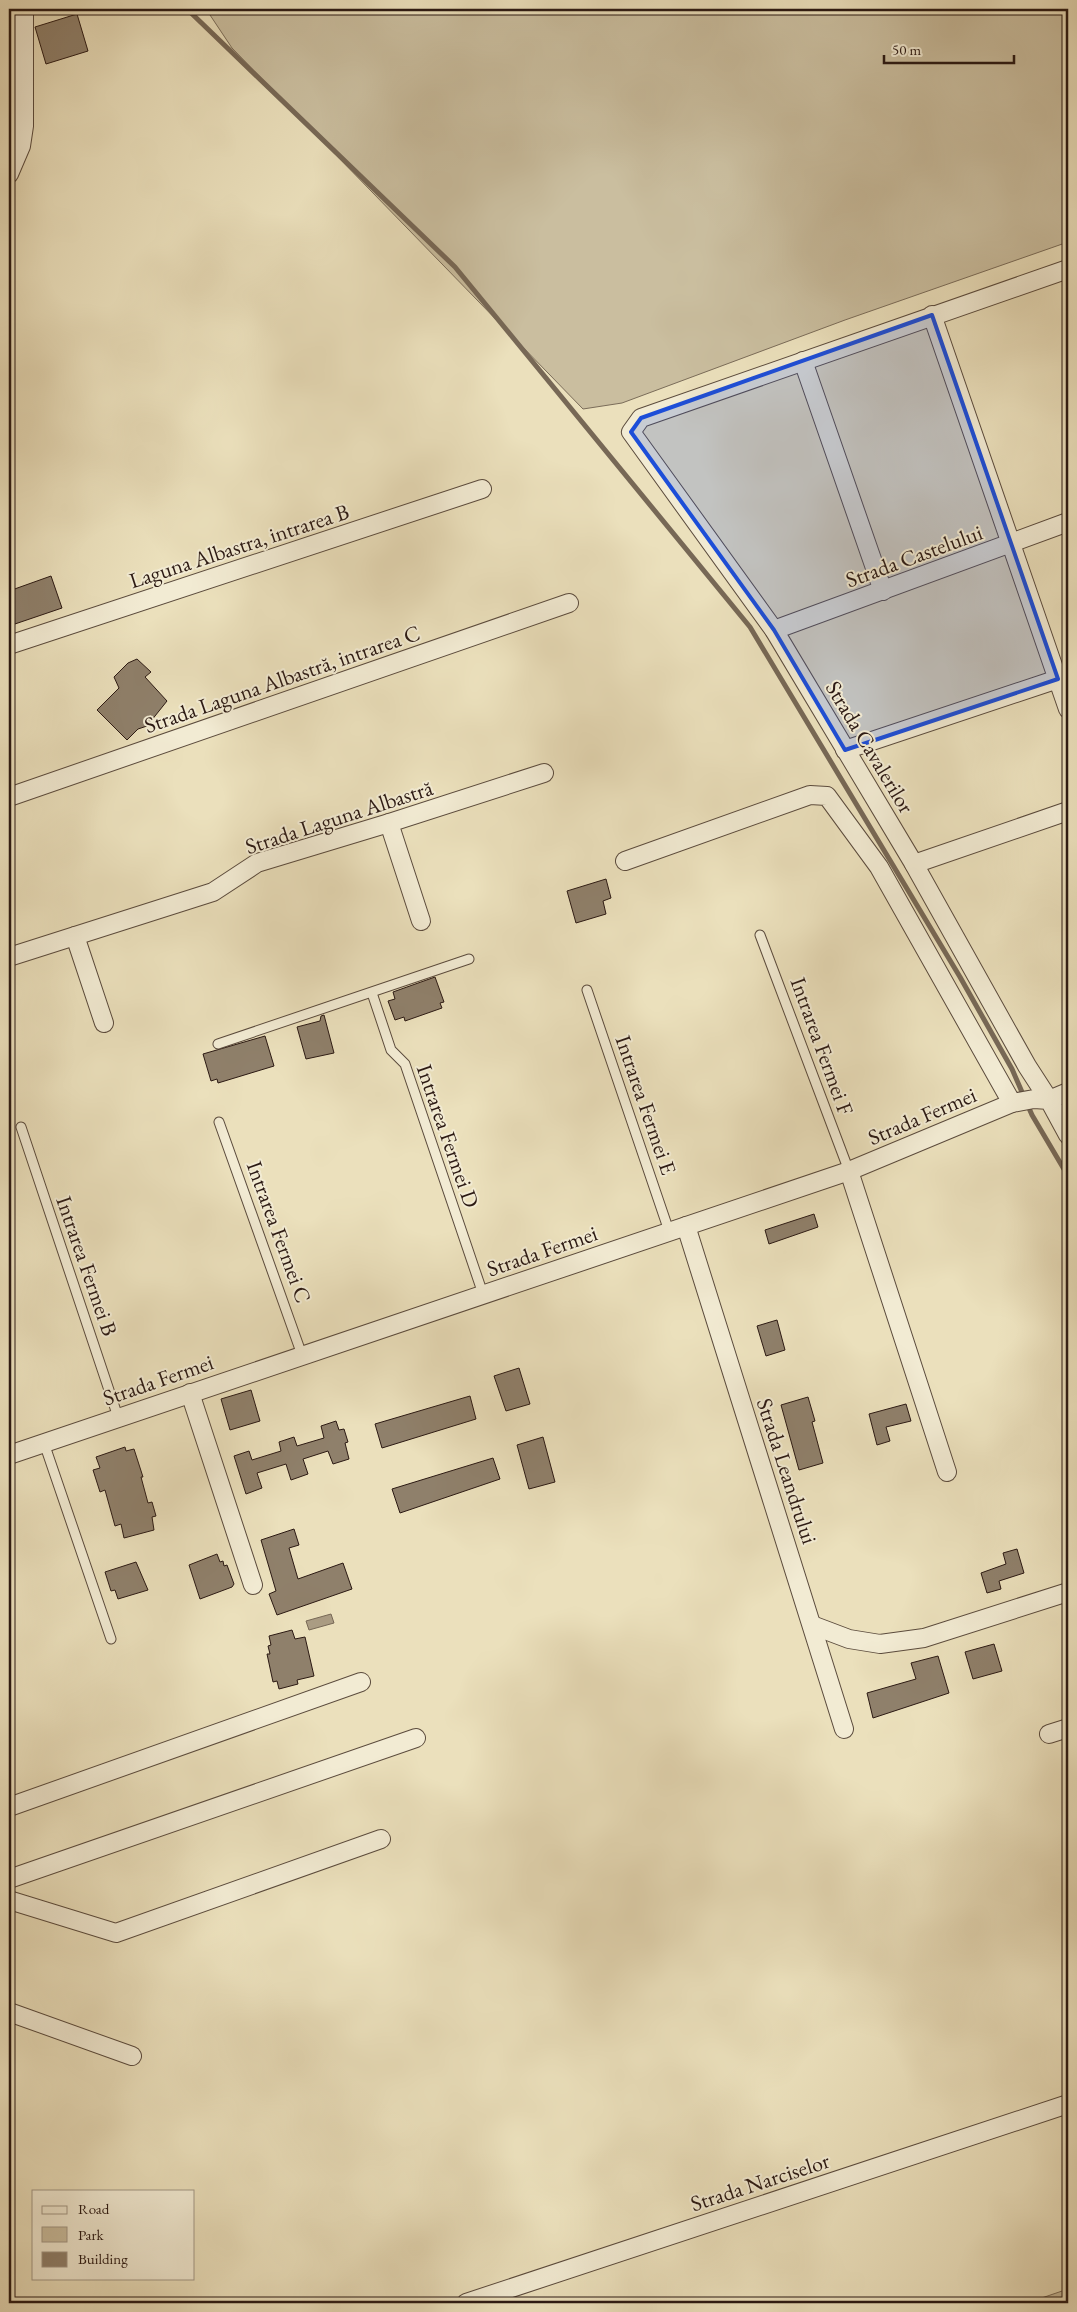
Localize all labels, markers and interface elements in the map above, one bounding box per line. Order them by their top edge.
scale bar [884,32,1014,64]
text: 50 m [892,40,921,59]
street label: Laguna Albastra, intrarea B [125,497,353,595]
street label: Strada Castelului [842,518,986,594]
street label: Strada Laguna Albastră, intrarea C [140,618,424,740]
street label: Strada Cavalerilor [819,675,921,819]
street label: Strada Laguna Albastră [242,773,437,861]
street label: Intrarea Fermei F [784,973,860,1119]
street label: Intrarea Fermei E [609,1031,683,1179]
street label: Intrarea Fermei D [410,1060,486,1212]
street label: Strada Fermei [863,1080,981,1152]
street label: Intrarea Fermei C [240,1157,318,1307]
street label: Intrarea Fermei B [49,1192,125,1340]
street label: Strada Fermei [483,1219,601,1283]
street label: Strada Fermei [99,1348,217,1412]
street label: Strada Leandrului [750,1394,824,1548]
street label: Strada Narciselor [687,2146,834,2218]
legend [32,2190,195,2280]
text: Road [78,2199,110,2218]
text: Park [78,2225,105,2244]
text: Building [78,2249,128,2268]

